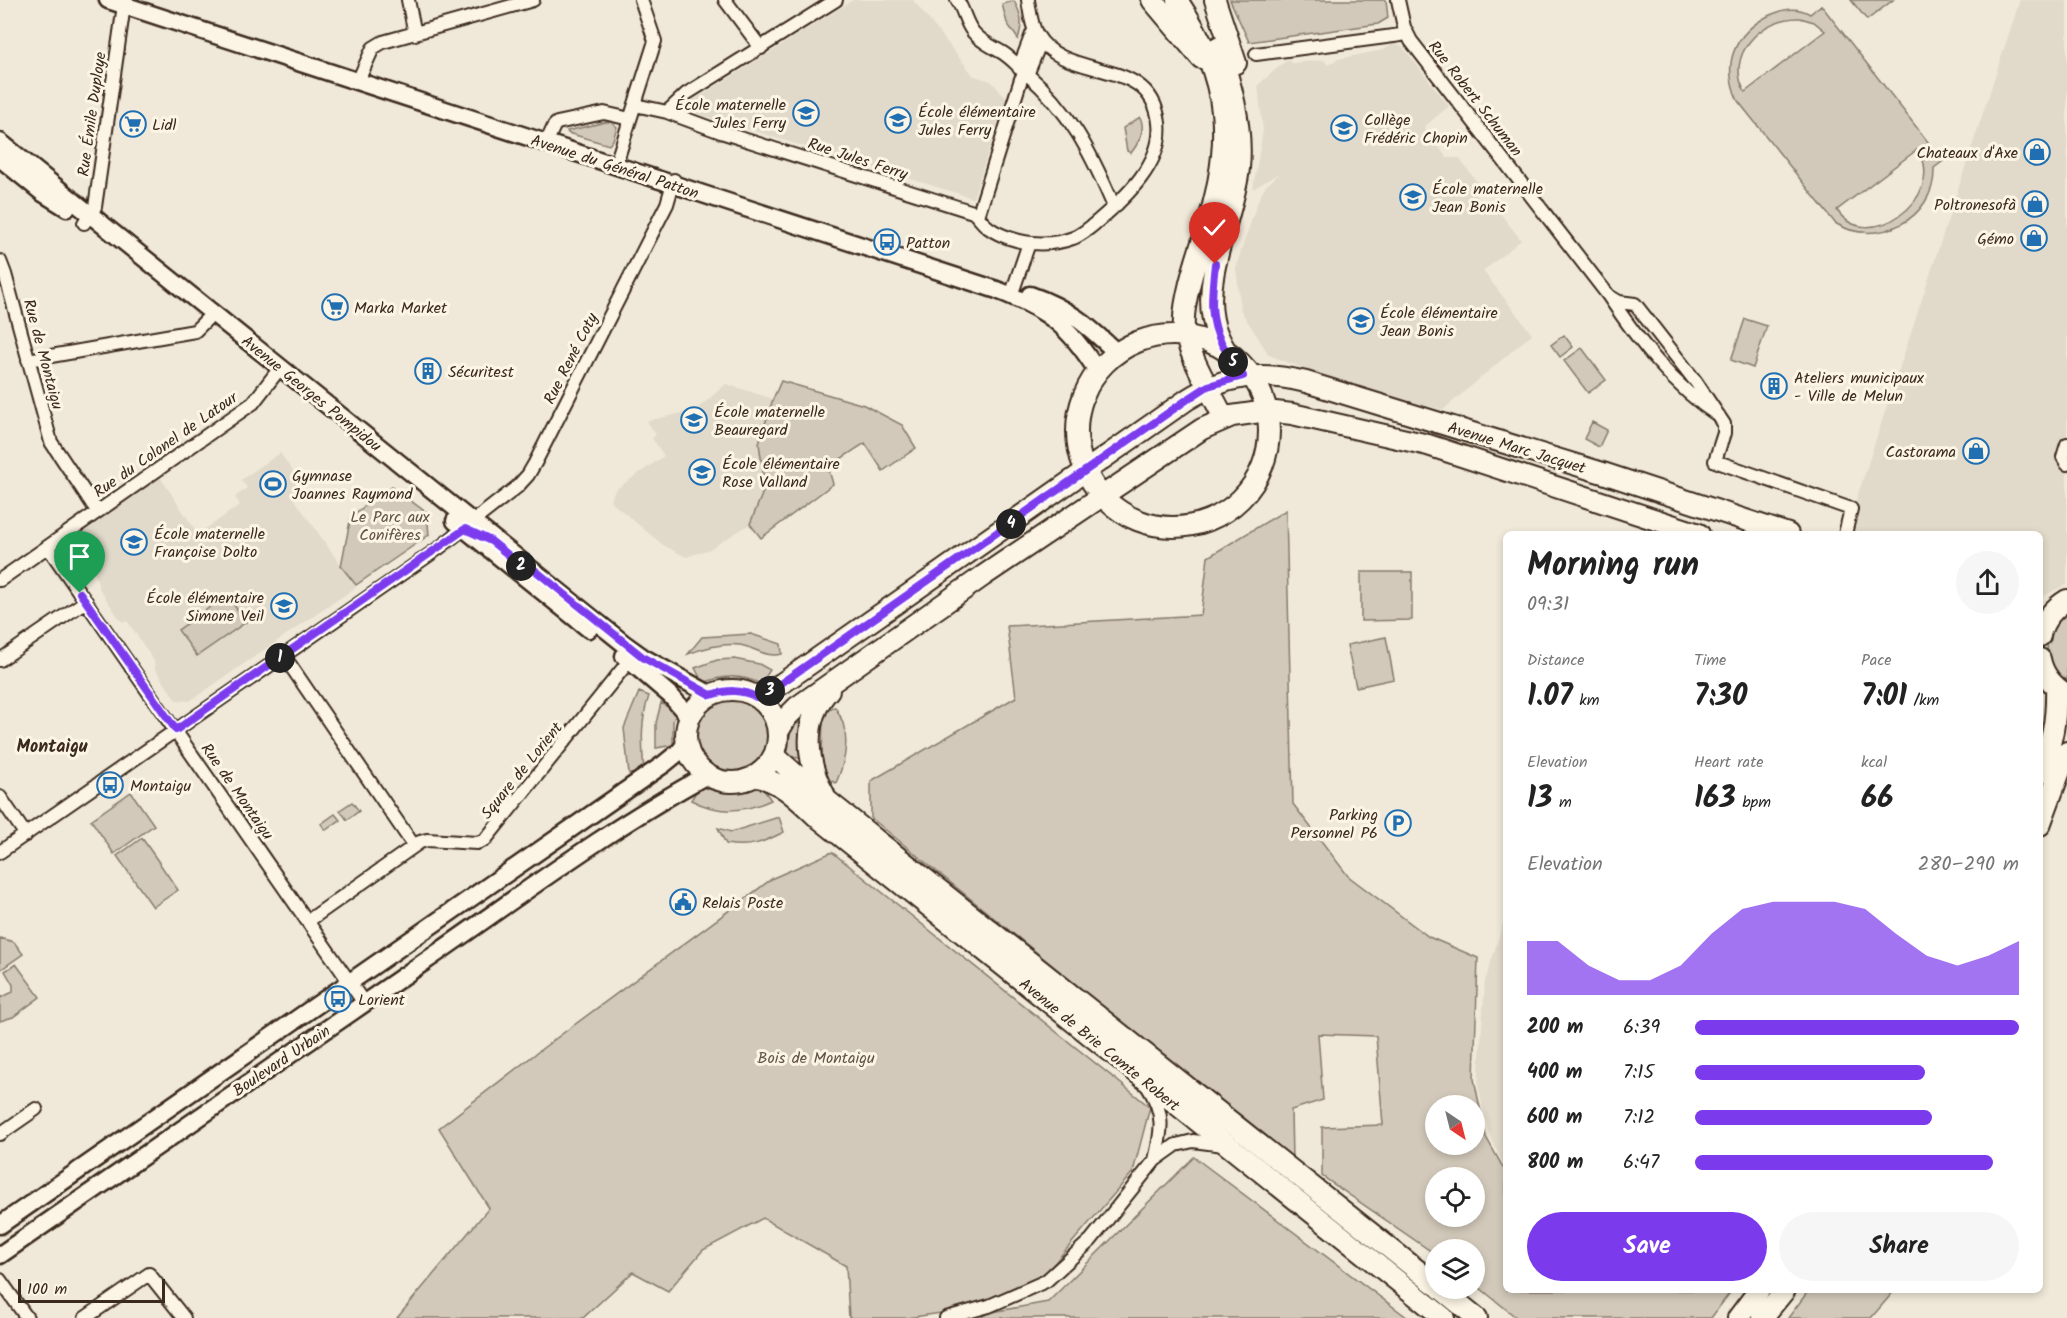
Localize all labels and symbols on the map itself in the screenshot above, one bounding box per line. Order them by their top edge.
street label: Rue Robert Schuman [1421,36,1528,162]
street label: Rue Émile Duploye [71,50,114,178]
place label: École maternelle Jules Ferry [675,93,786,136]
school or university icon: École maternelle Jules Ferry [791,98,821,128]
place label: École élémentaire Jules Ferry [918,100,1036,143]
school or university icon: École élémentaire Jules Ferry [883,105,913,135]
place label: Collège Frédéric Chopin [1364,108,1468,151]
supermarket icon: Lidl [118,109,148,139]
place label: Lidl [152,113,177,138]
school or university icon: Collège Frédéric Chopin [1329,113,1359,143]
street label: Avenue du Général Patton [527,128,702,206]
street label: Rue Jules Ferry [804,131,911,188]
shop icon: Chateaux d'Axe [2022,137,2052,167]
place label: Chateaux d'Axe [1916,141,2018,166]
place label: École maternelle Jean Bonis [1432,177,1543,220]
school or university icon: École maternelle Jean Bonis [1398,182,1428,212]
shop icon: Poltronesofà [2020,189,2050,219]
place label: Poltronesofà [1934,193,2016,218]
pin [1189,202,1240,264]
shop icon: Gémo [2019,223,2049,253]
bus stop icon: Patton [872,227,902,257]
place label: Gémo [1977,227,2014,252]
place label: Patton [906,231,950,256]
supermarket icon: Marka Market [320,292,350,322]
street label: Rue de Montaigu [16,296,69,413]
place label: Marka Market [354,296,448,321]
place label: École élémentaire Jean Bonis [1380,301,1498,344]
school or university icon: École élémentaire Jean Bonis [1346,306,1376,336]
street label: Rue René Coty [538,308,605,409]
street label: Avenue Georges Pompidou [236,330,387,459]
pin: 5 [1218,347,1248,377]
building icon: Sécuritest [413,356,443,386]
place label: Sécuritest [448,360,515,385]
place label: Ateliers municipaux - Ville de Melun [1794,366,1925,409]
building icon: Ateliers municipaux - Ville de Melun [1759,371,1789,401]
street label: Rue du Colonel de Latour [89,385,244,505]
place label: École maternelle Beauregard [714,400,825,443]
school or university icon: École maternelle Beauregard [679,405,709,435]
street label: Avenue Marc Jacquet [1444,416,1589,482]
shop icon: Castorama [1961,436,1991,466]
place label: Castorama [1886,440,1956,465]
place label: École élémentaire Rose Valland [722,452,840,495]
school or university icon: École élémentaire Rose Valland [687,457,717,487]
place label: Gymnase Joannes Raymond [292,464,414,507]
sports icon: Gymnase Joannes Raymond [258,469,288,499]
park label: Le Parc aux Conifères [350,505,431,548]
pin: 4 [996,509,1026,539]
place label: École maternelle Françoise Dolto [154,522,265,565]
school or university icon: École maternelle Françoise Dolto [119,527,149,557]
pin [54,531,105,593]
pin: 2 [506,551,536,581]
place label: École élémentaire Simone Veil [146,586,264,629]
school or university icon: École élémentaire Simone Veil [269,591,299,621]
pin: 1 [265,643,295,673]
pin: 3 [755,676,785,706]
street label: Square de Lorient [475,716,570,825]
district label: Montaigu [16,733,88,762]
street label: Rue de Montaigu [194,738,280,846]
bus stop icon: Montaigu [95,770,125,800]
place label: Montaigu [130,774,192,799]
place label: Parking Personnel P6 [1291,803,1378,846]
parking icon: Parking Personnel P6 [1383,808,1413,838]
public building icon: Relais Poste [668,887,698,917]
place label: Relais Poste [702,891,783,916]
street label: Avenue de Brie Comte Robert [1013,972,1186,1119]
bus stop icon: Lorient [323,984,353,1014]
place label: Lorient [358,988,406,1013]
street label: Boulevard Urbain [228,1019,336,1103]
park label: Bois de Montaigu [757,1046,875,1071]
north arrow [1425,1095,1485,1155]
scale bar [18,1276,165,1304]

